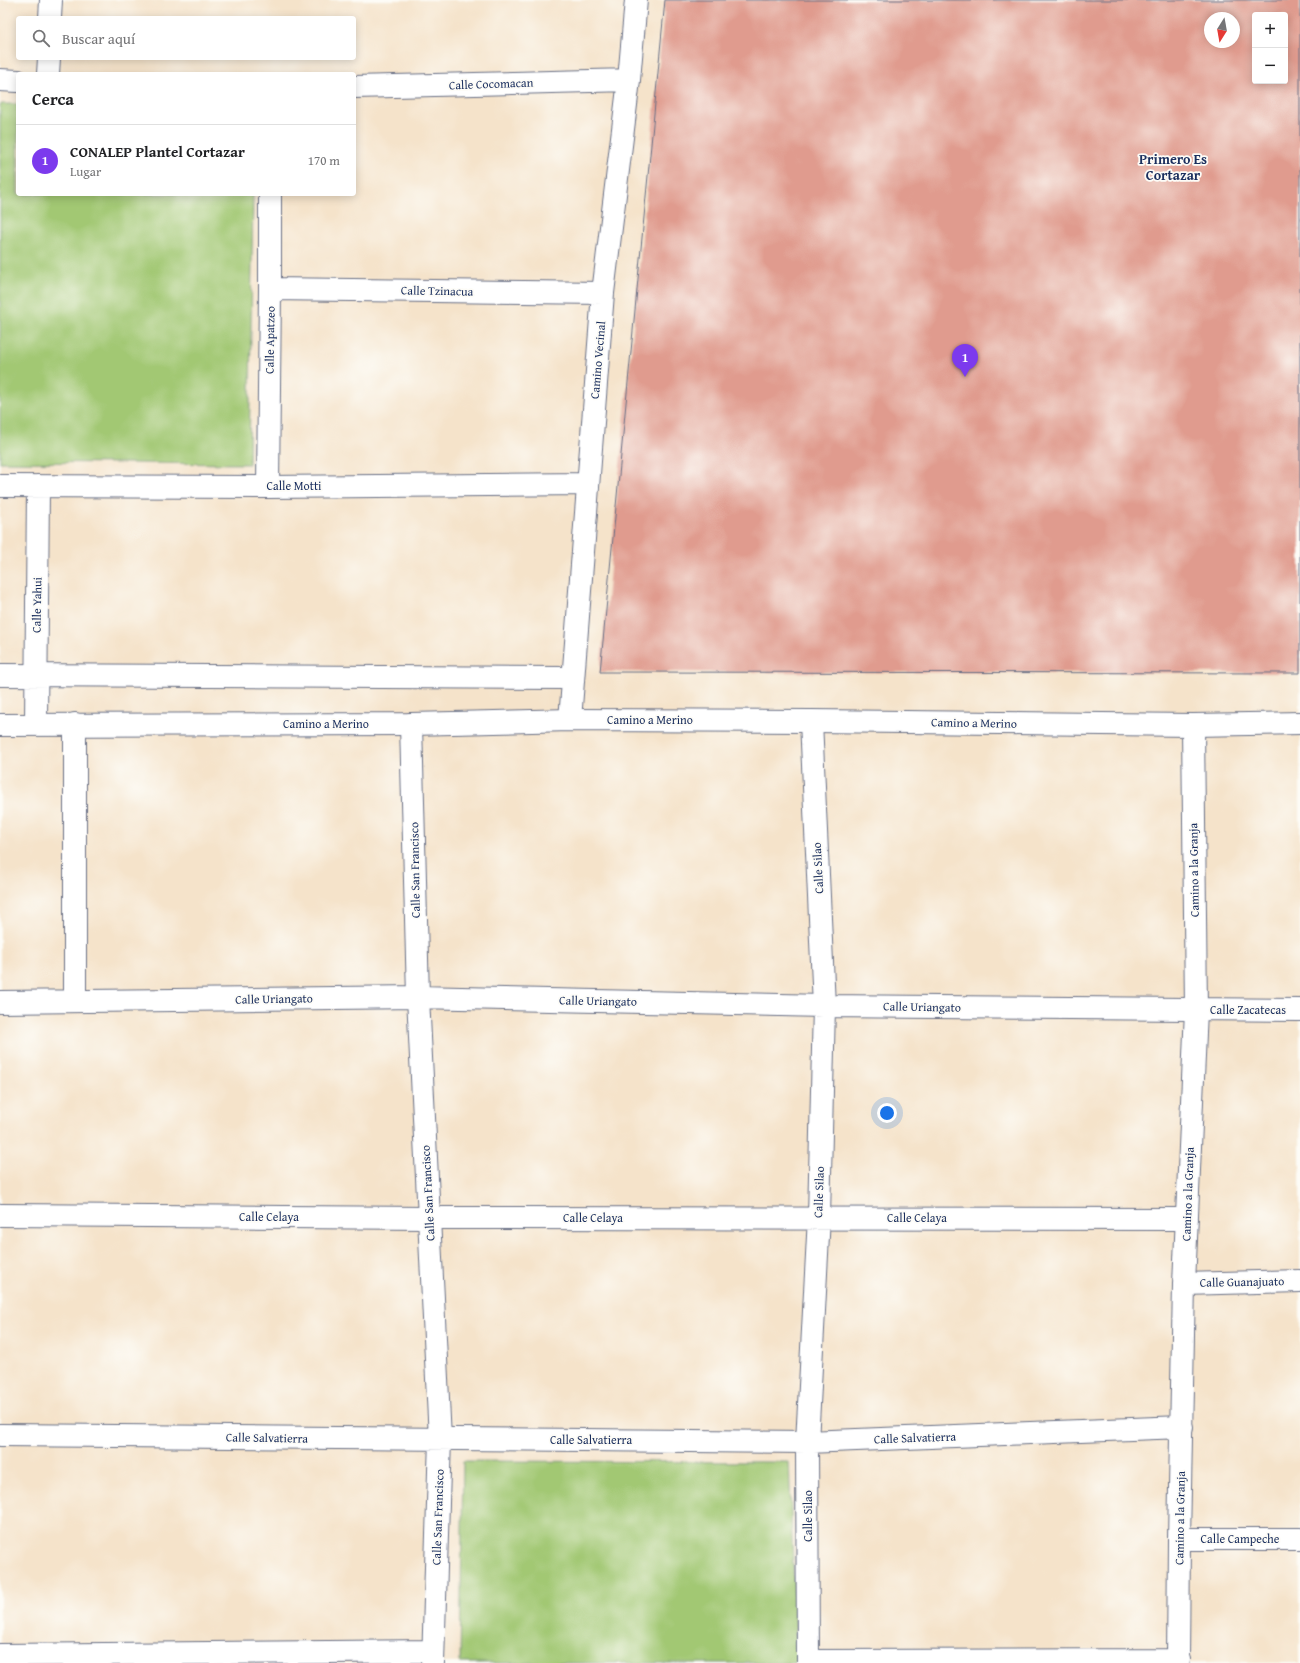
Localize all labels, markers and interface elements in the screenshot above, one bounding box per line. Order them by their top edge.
north arrow [1204,12,1240,48]
map controls [1252,12,1288,84]
button: + [1252,12,1288,48]
search box [16,16,356,60]
icon: search [30,27,52,49]
text: Buscar aquí [62,28,135,49]
button: − [1252,48,1288,84]
street label: Calle Cocomacan [448,74,534,93]
text: Cerca [32,86,74,111]
text: CONALEP Plantel Cortazar [70,141,245,162]
district label: Primero Es Cortazar [1139,149,1207,185]
text: 1 [42,151,48,170]
text: 170 m [308,151,340,170]
text: Lugar [70,162,101,181]
street label: Calle Tzinacua [401,281,474,300]
street label: Calle Apatzeo [260,306,279,374]
street label: Camino Vecinal [586,320,609,400]
pin: 1 [952,344,978,377]
street label: Calle Motti [266,477,322,494]
street label: Calle Yahui [28,576,45,633]
street label: Camino a Merino [607,711,693,728]
street label: Camino a Merino [931,713,1017,732]
street label: Camino a Merino [283,715,369,732]
street label: Calle San Francisco [405,822,424,918]
street label: Camino a la Granja [1184,823,1203,917]
street label: Calle Silao [808,842,827,894]
street label: Calle Uriangato [235,989,313,1008]
street label: Calle Uriangato [559,991,637,1010]
street label: Calle Uriangato [883,997,961,1016]
street label: Calle Zacatecas [1210,1001,1286,1018]
your location [877,1103,897,1123]
street label: Calle San Francisco [416,1145,439,1241]
street label: Camino a la Granja [1177,1146,1198,1241]
street label: Calle Silao [809,1166,828,1218]
street label: Calle Celaya [239,1208,299,1225]
street label: Calle Celaya [563,1209,623,1226]
street label: Calle Celaya [887,1209,947,1226]
street label: Calle Guanajuato [1200,1272,1284,1291]
street label: Calle Salvatierra [226,1428,309,1447]
street label: Calle Salvatierra [874,1428,957,1447]
street label: Calle Salvatierra [550,1431,632,1448]
street label: Calle San Francisco [427,1469,448,1565]
street label: Camino a la Granja [1170,1470,1189,1565]
street label: Calle Silao [799,1490,816,1542]
street label: Calle Campeche [1201,1530,1280,1547]

